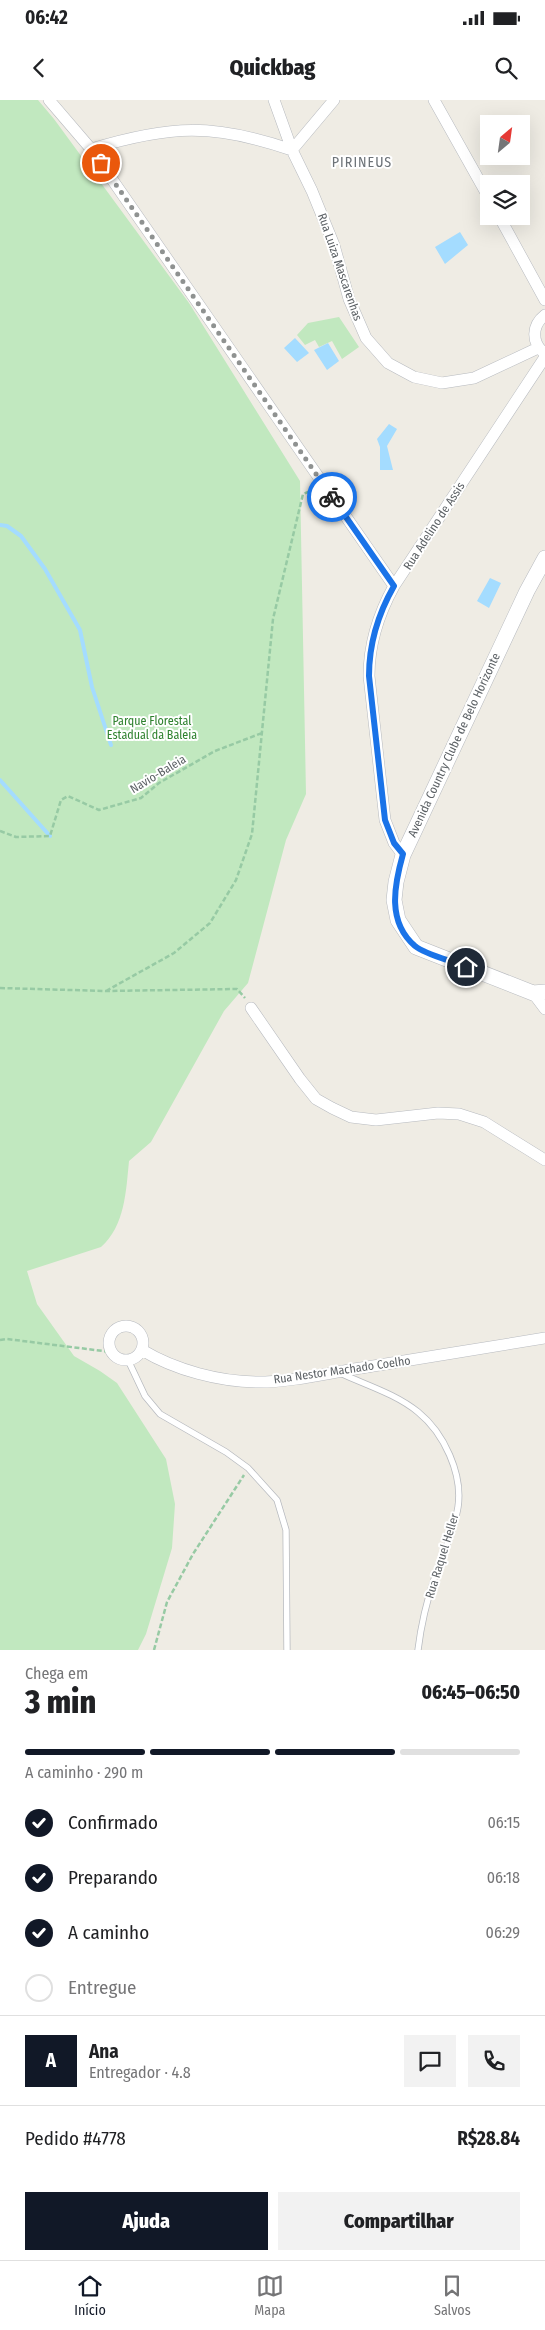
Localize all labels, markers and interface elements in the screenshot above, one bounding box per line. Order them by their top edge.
text: 06:42 [25,6,68,29]
icon: back [25,54,53,82]
text: Quickbag [230,54,315,81]
icon: search [492,54,520,82]
north arrow [480,115,530,165]
map controls [480,115,530,225]
pin [80,142,122,184]
icon: bag [87,149,115,177]
district label: PIRINEUS [332,154,392,171]
button: layers [480,175,530,225]
street label: Rua Luiza Mascarenhas [315,211,365,323]
courier [307,472,357,522]
street label: Rua Adelino de Assis [400,480,468,572]
icon: bike [318,483,346,511]
street label: Avenida Country Clube de Belo Horizonte [405,651,503,839]
park label: Parque Florestal Estadual da Baleia [107,714,197,742]
street label: Navio-Baleia [128,752,188,796]
pin [445,946,487,988]
icon: home [452,953,480,981]
street label: Rua Nestor Machado Coelho [273,1353,411,1387]
street label: Rua Raquel Heller [422,1511,462,1600]
text: Chega em [25,1664,88,1683]
text: 06:45–06:50 [422,1681,520,1704]
text: 3 min [25,1683,96,1721]
text: A caminho · 290 m [25,1763,143,1782]
icon: check [25,1809,53,1837]
text: Confirmado [68,1811,158,1834]
text: 06:15 [487,1813,520,1832]
icon: check [25,1864,53,1892]
text: Preparando [68,1866,158,1889]
text: 06:18 [487,1868,520,1887]
icon: check [25,1919,53,1947]
text: A caminho [68,1921,149,1944]
text: 06:29 [486,1923,520,1942]
text: Entregue [68,1976,137,1999]
button: chat [404,2035,456,2087]
button: phone [468,2035,520,2087]
text: Ana [89,2040,119,2063]
text: A [46,2049,56,2072]
text: Entregador · 4.8 [89,2063,191,2082]
text: Pedido #4778 [25,2127,126,2150]
text: R$28.84 [457,2127,520,2150]
button: Ajuda [25,2192,268,2250]
button: Compartilhar [278,2192,520,2250]
tab: Início [74,2272,106,2319]
tab: Mapa [254,2272,285,2319]
tab: Salvos [434,2272,471,2319]

